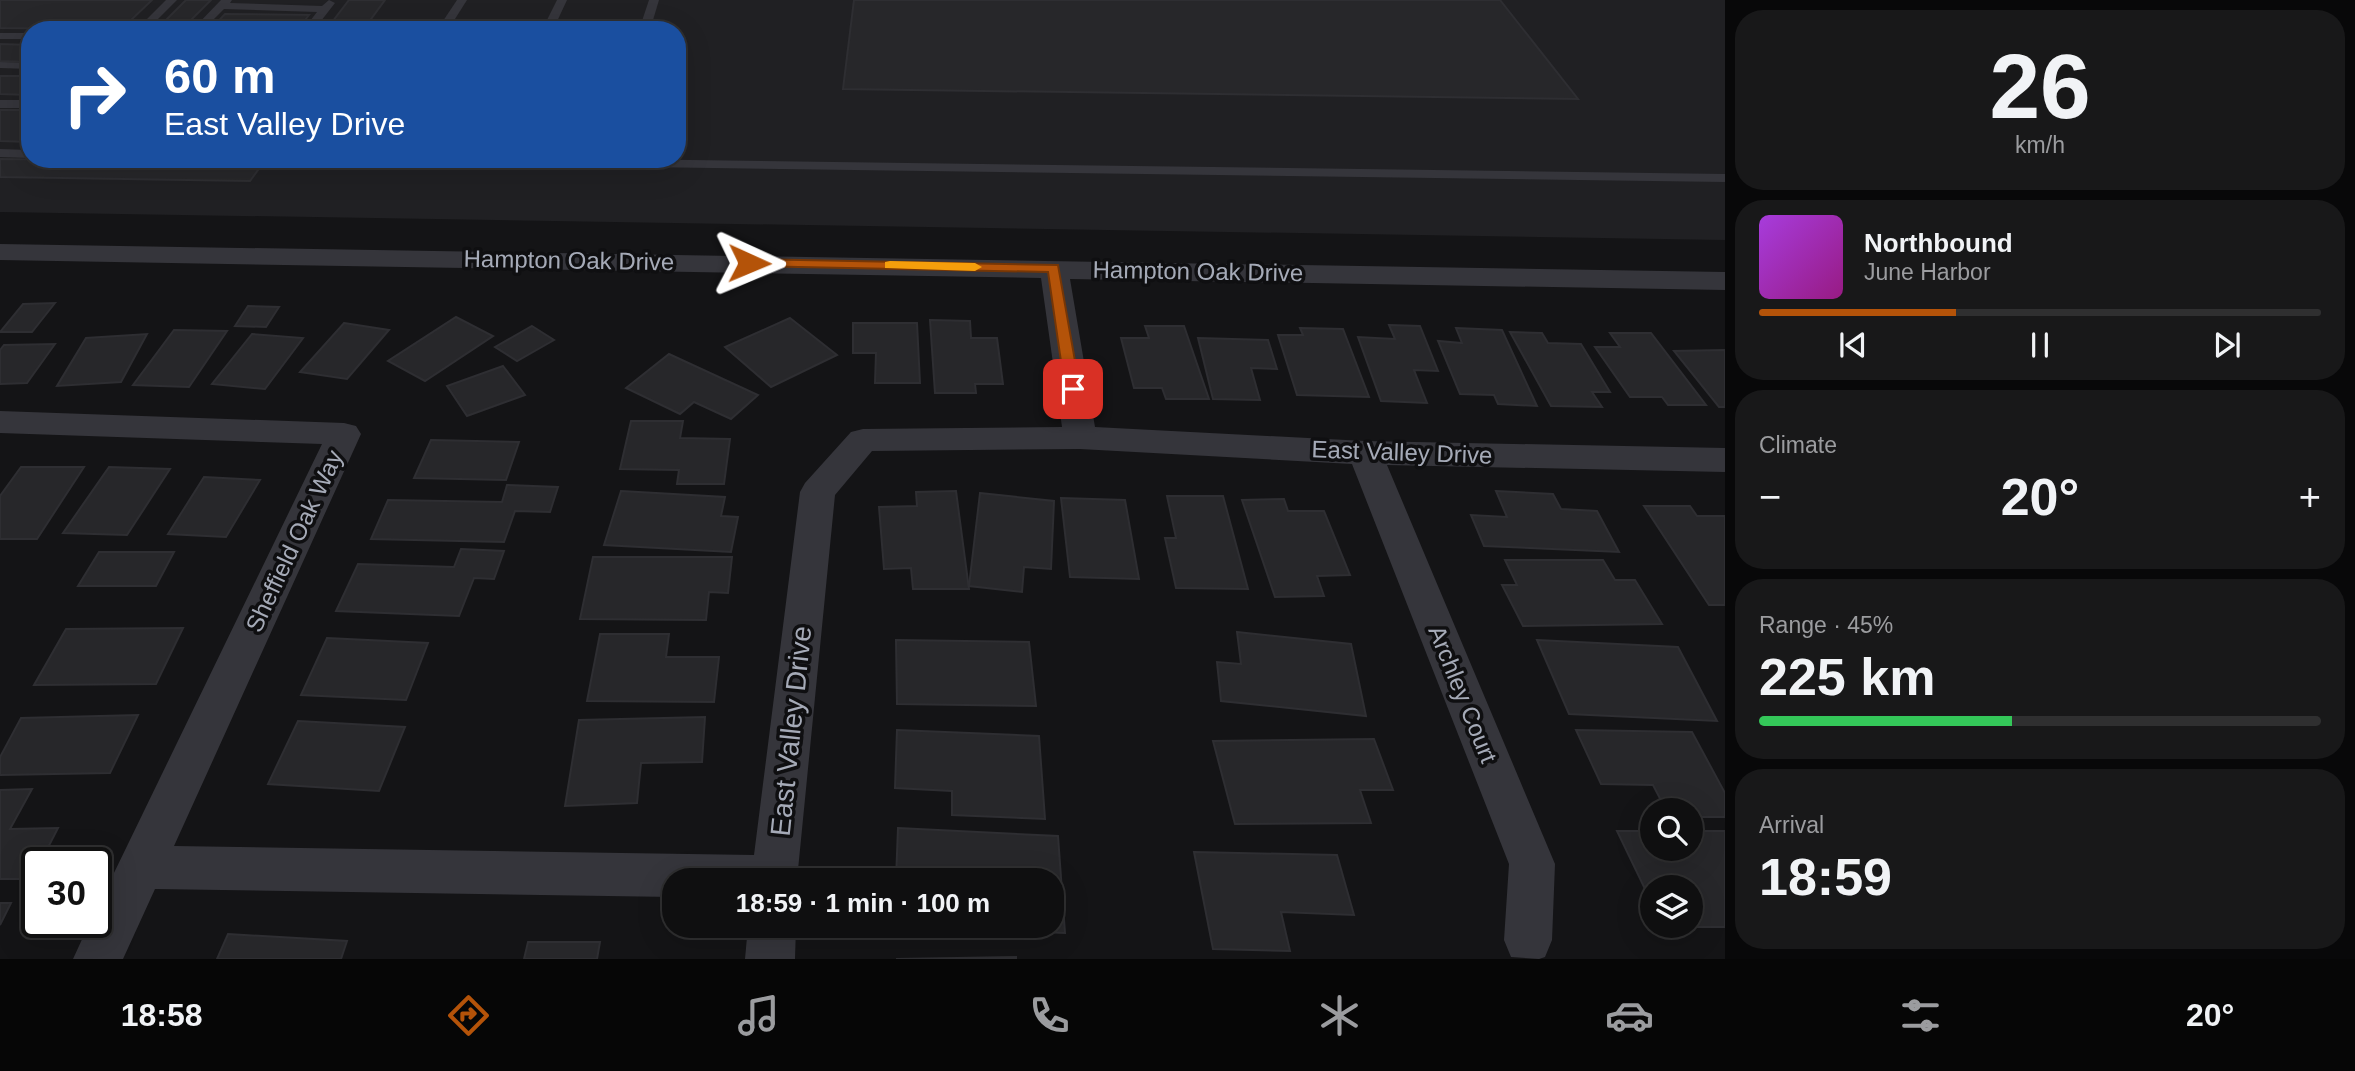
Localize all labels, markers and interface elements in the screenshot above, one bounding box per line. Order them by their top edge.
text: 26 [1989,36,2091,137]
icon: right [49,49,140,140]
text: 60 m [164,49,276,103]
text: East Valley Drive [164,106,405,142]
text: km/h [2015,132,2065,158]
position arrow [712,226,786,300]
text: Northbound [1864,228,2013,258]
street label: Hampton Oak Drive [463,245,675,275]
street label: Hampton Oak Drive [1092,256,1304,286]
text: June Harbor [1864,259,1991,285]
icon: previous [1834,326,1872,364]
icon: pause [2021,326,2059,364]
icon: next [2208,326,2246,364]
pin [1043,359,1103,419]
icon: arrive [1054,370,1092,408]
text: Climate [1759,432,1837,458]
street label: East Valley Drive [1311,435,1493,469]
street label: Sheffield Oak Way [240,446,348,636]
text: 20° [2001,468,2079,526]
text: − [1759,476,1781,518]
text: + [2299,476,2321,518]
text: Range · 45% [1759,612,1893,638]
street label: Archley Court [1423,622,1503,767]
street label: East Valley Drive [765,624,817,838]
text: 225 km [1759,648,1935,706]
map controls [1640,798,1703,938]
button: search [1640,798,1703,861]
text: Arrival [1759,812,1824,838]
speed limit sign: 30 [21,847,112,938]
text: 18:59 [1759,848,1892,906]
button: layers [1640,875,1703,938]
text: 18:59 · 1 min · 100 m [736,888,990,918]
icon: directions [444,991,493,1040]
icon: music [734,991,783,1040]
icon: phone [1025,991,1074,1040]
icon: climate [1315,991,1364,1040]
icon: car [1605,991,1654,1040]
icon: filters [1896,991,1945,1040]
text: 18:58 [121,997,203,1033]
text: 20° [2186,997,2234,1033]

